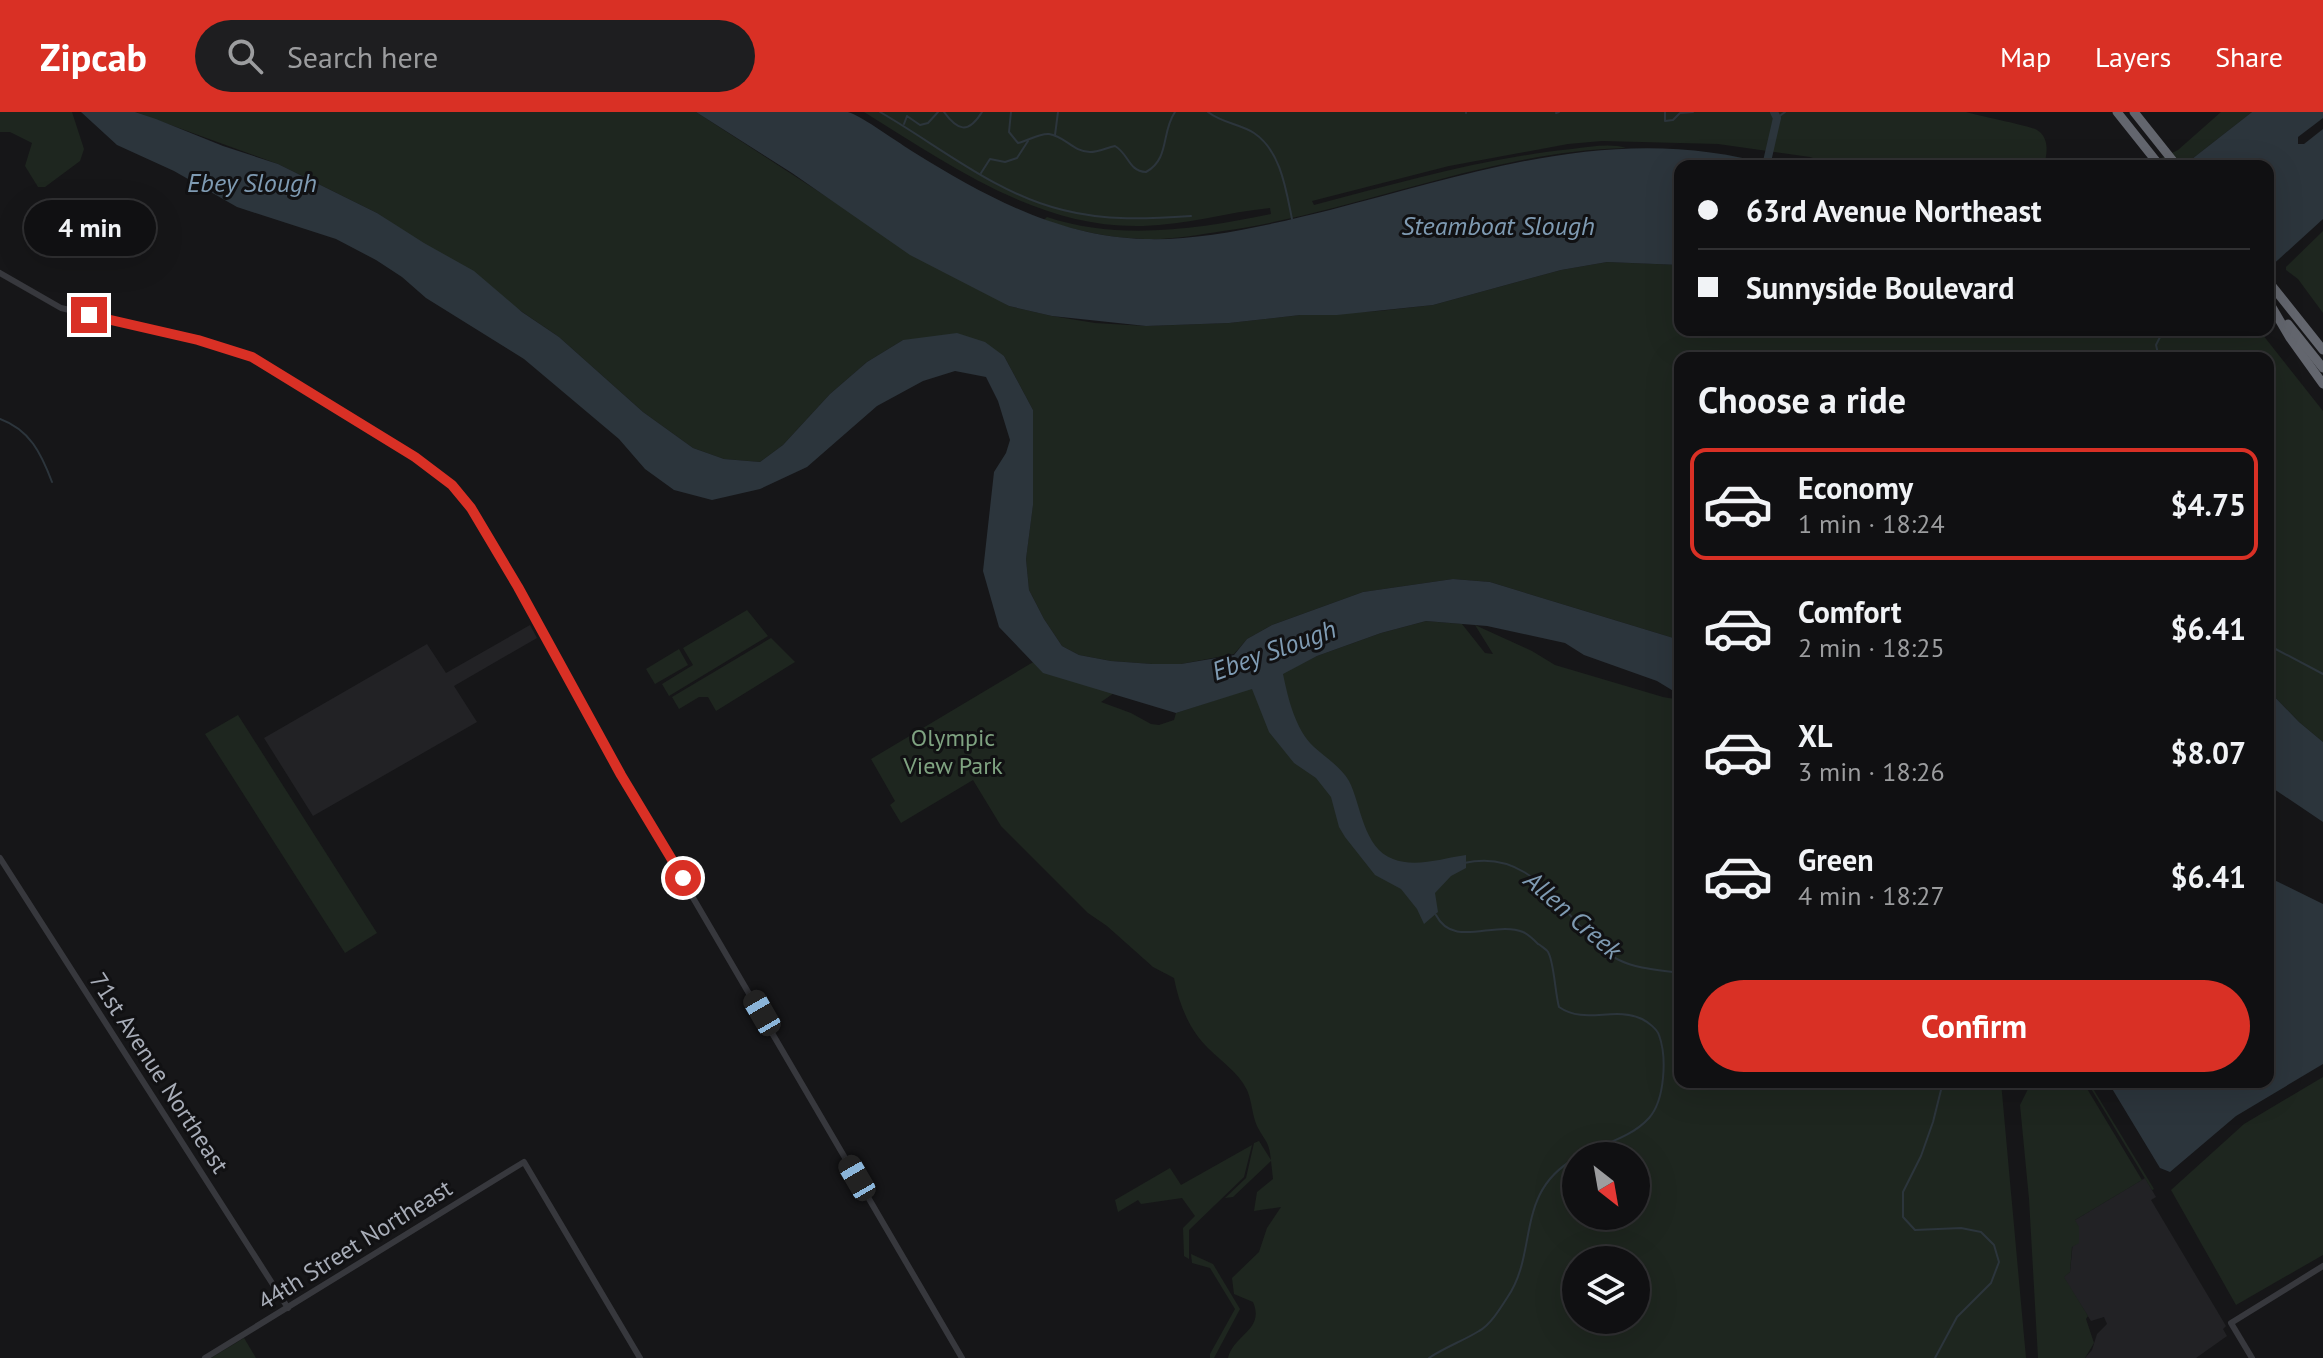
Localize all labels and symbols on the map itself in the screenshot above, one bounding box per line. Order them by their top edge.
water label: Ebey Slough [187,166,317,199]
callout: 4 min [23,199,155,255]
water label: Steamboat Slough [1401,209,1595,242]
route end [71,297,107,333]
water label: Ebey Slough [1207,612,1340,687]
park label: Olympic View Park [902,722,1003,781]
route start [665,860,701,896]
water label: Allen Creek [1517,863,1630,967]
street label: 71st Avenue Northeast [83,967,236,1179]
car [740,986,784,1040]
north arrow [1562,1142,1650,1230]
car [835,1151,879,1205]
street label: 44th Street Northeast [252,1172,458,1317]

